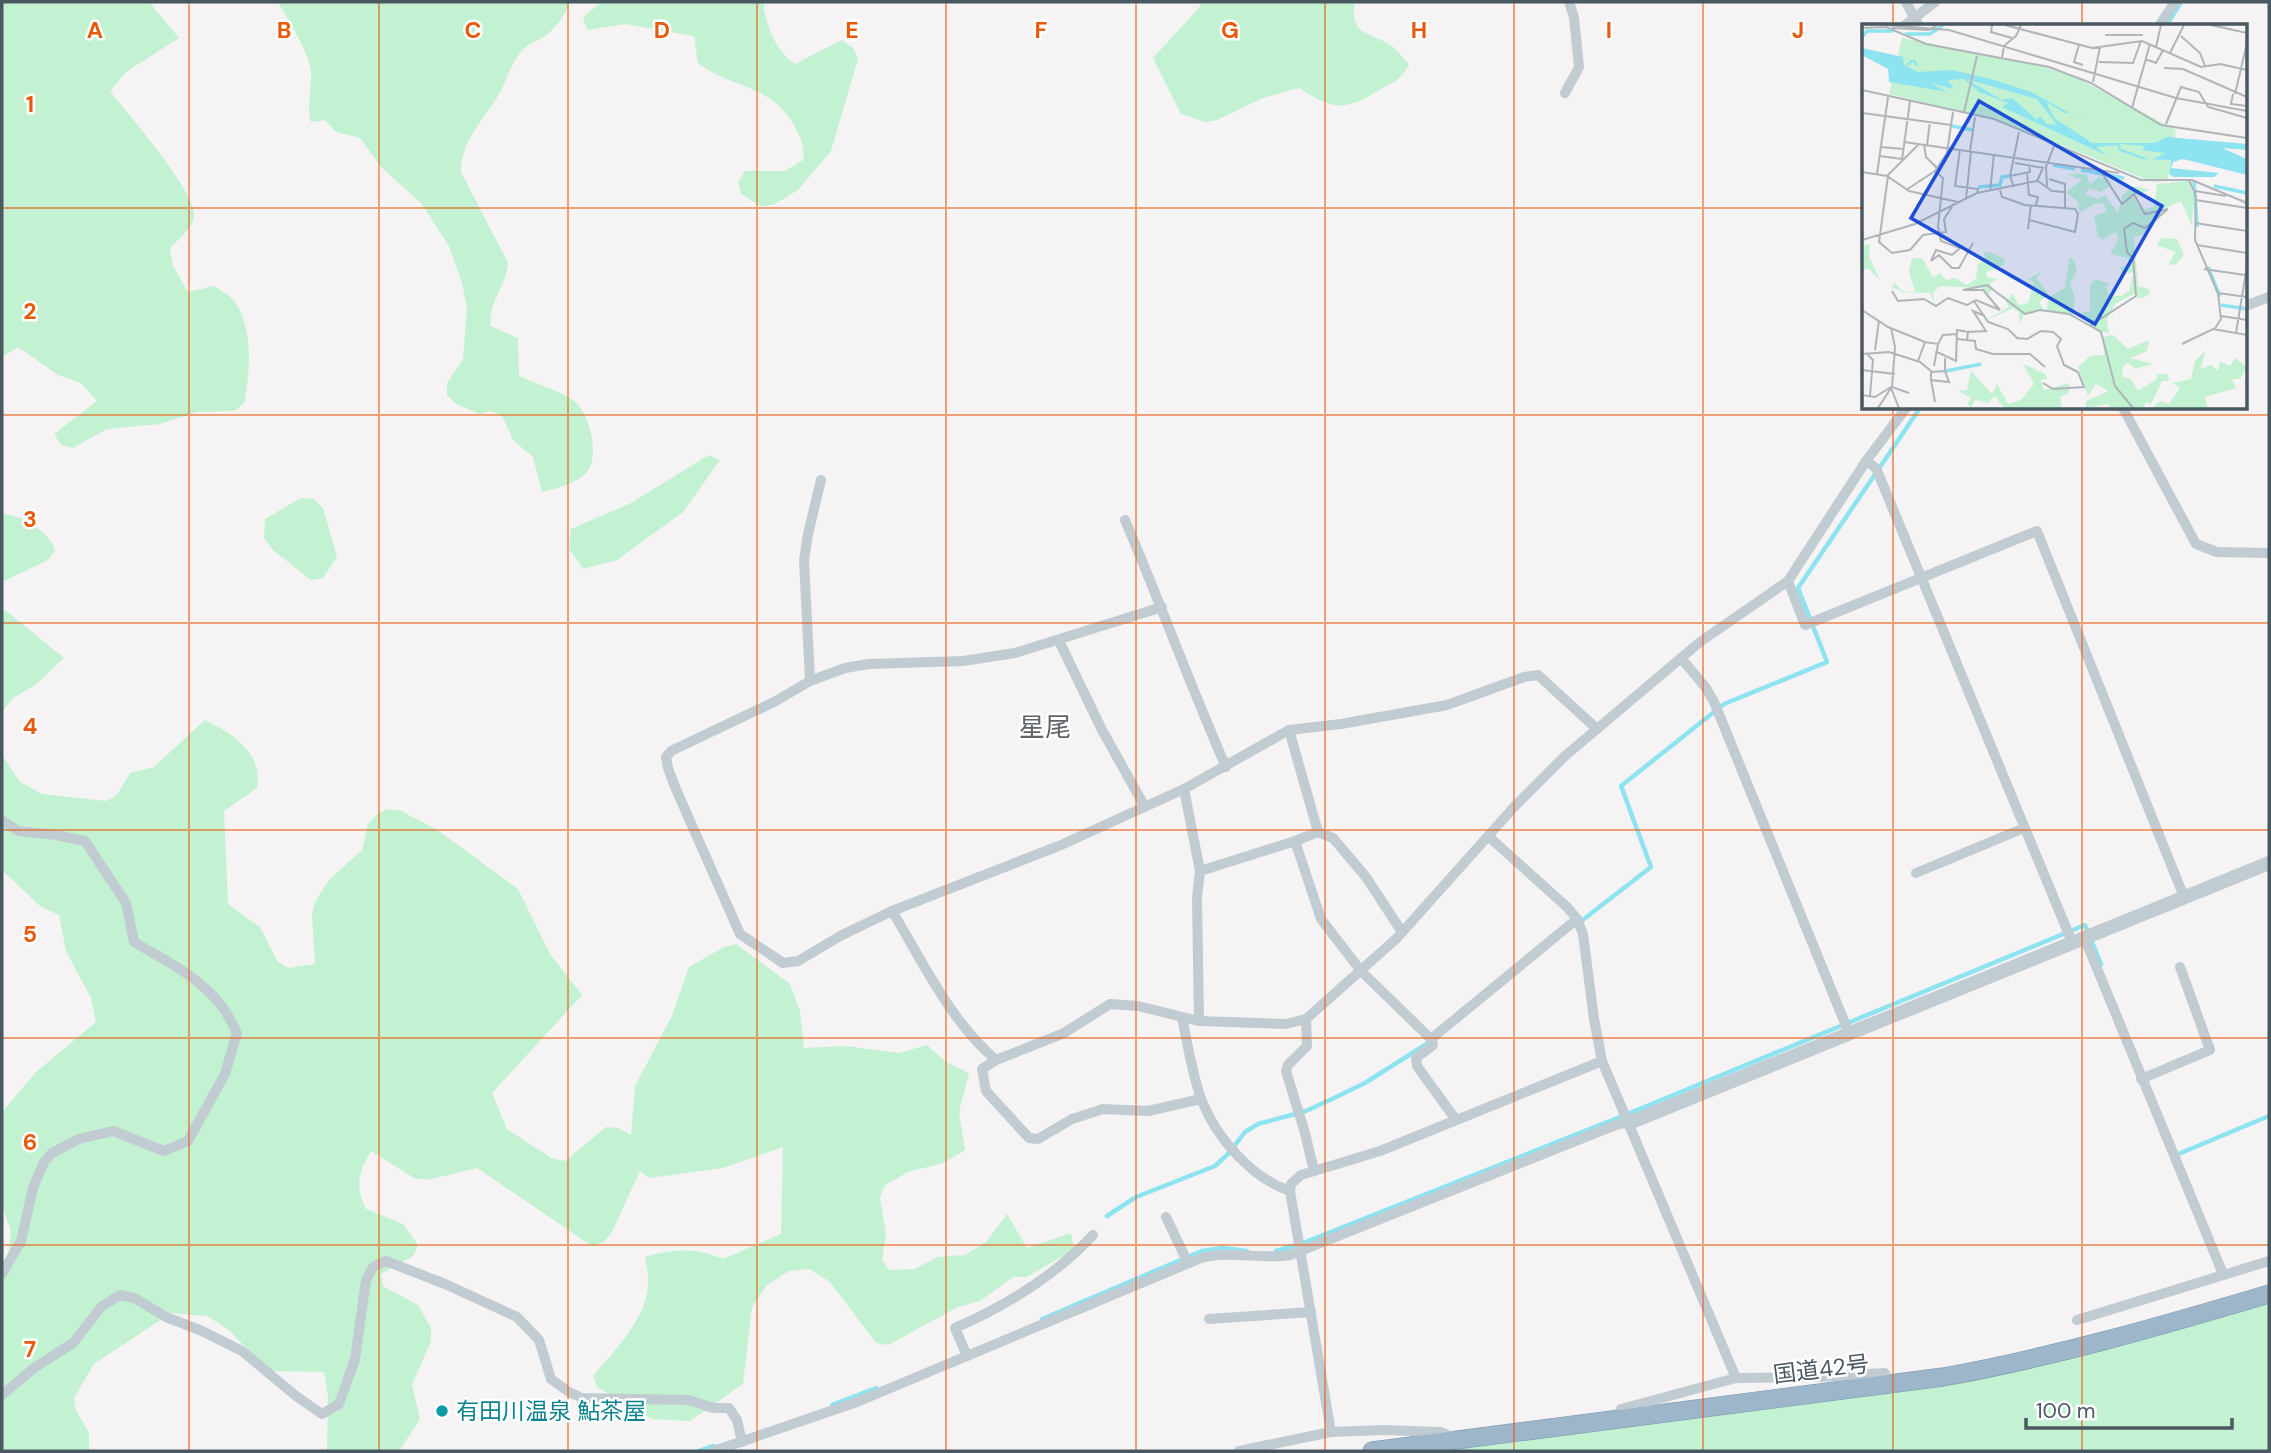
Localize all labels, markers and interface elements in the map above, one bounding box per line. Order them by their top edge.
text: A [87,15,103,45]
text: B [277,15,291,45]
text: C [465,15,481,45]
text: D [654,15,670,45]
text: E [845,15,859,45]
text: F [1035,15,1048,45]
text: G [1221,15,1239,45]
text: H [1411,15,1427,45]
text: I [1606,15,1612,45]
text: J [1792,15,1804,45]
inset map [1862,24,2246,410]
text: 1 [26,89,34,119]
text: 2 [23,296,37,326]
text: 3 [23,504,37,534]
district label: 星尾 [1019,710,1071,744]
text: 4 [23,711,38,741]
text: 5 [23,919,37,949]
text: 6 [23,1127,37,1157]
text: 7 [24,1334,36,1364]
street label: 国道42号 [1771,1348,1871,1390]
scale bar [2026,1386,2232,1430]
place label: 有田川温泉 鮎茶屋 [456,1396,646,1426]
text: 100 m [2036,1397,2096,1425]
marker: 有田川温泉 鮎茶屋 [434,1403,450,1419]

